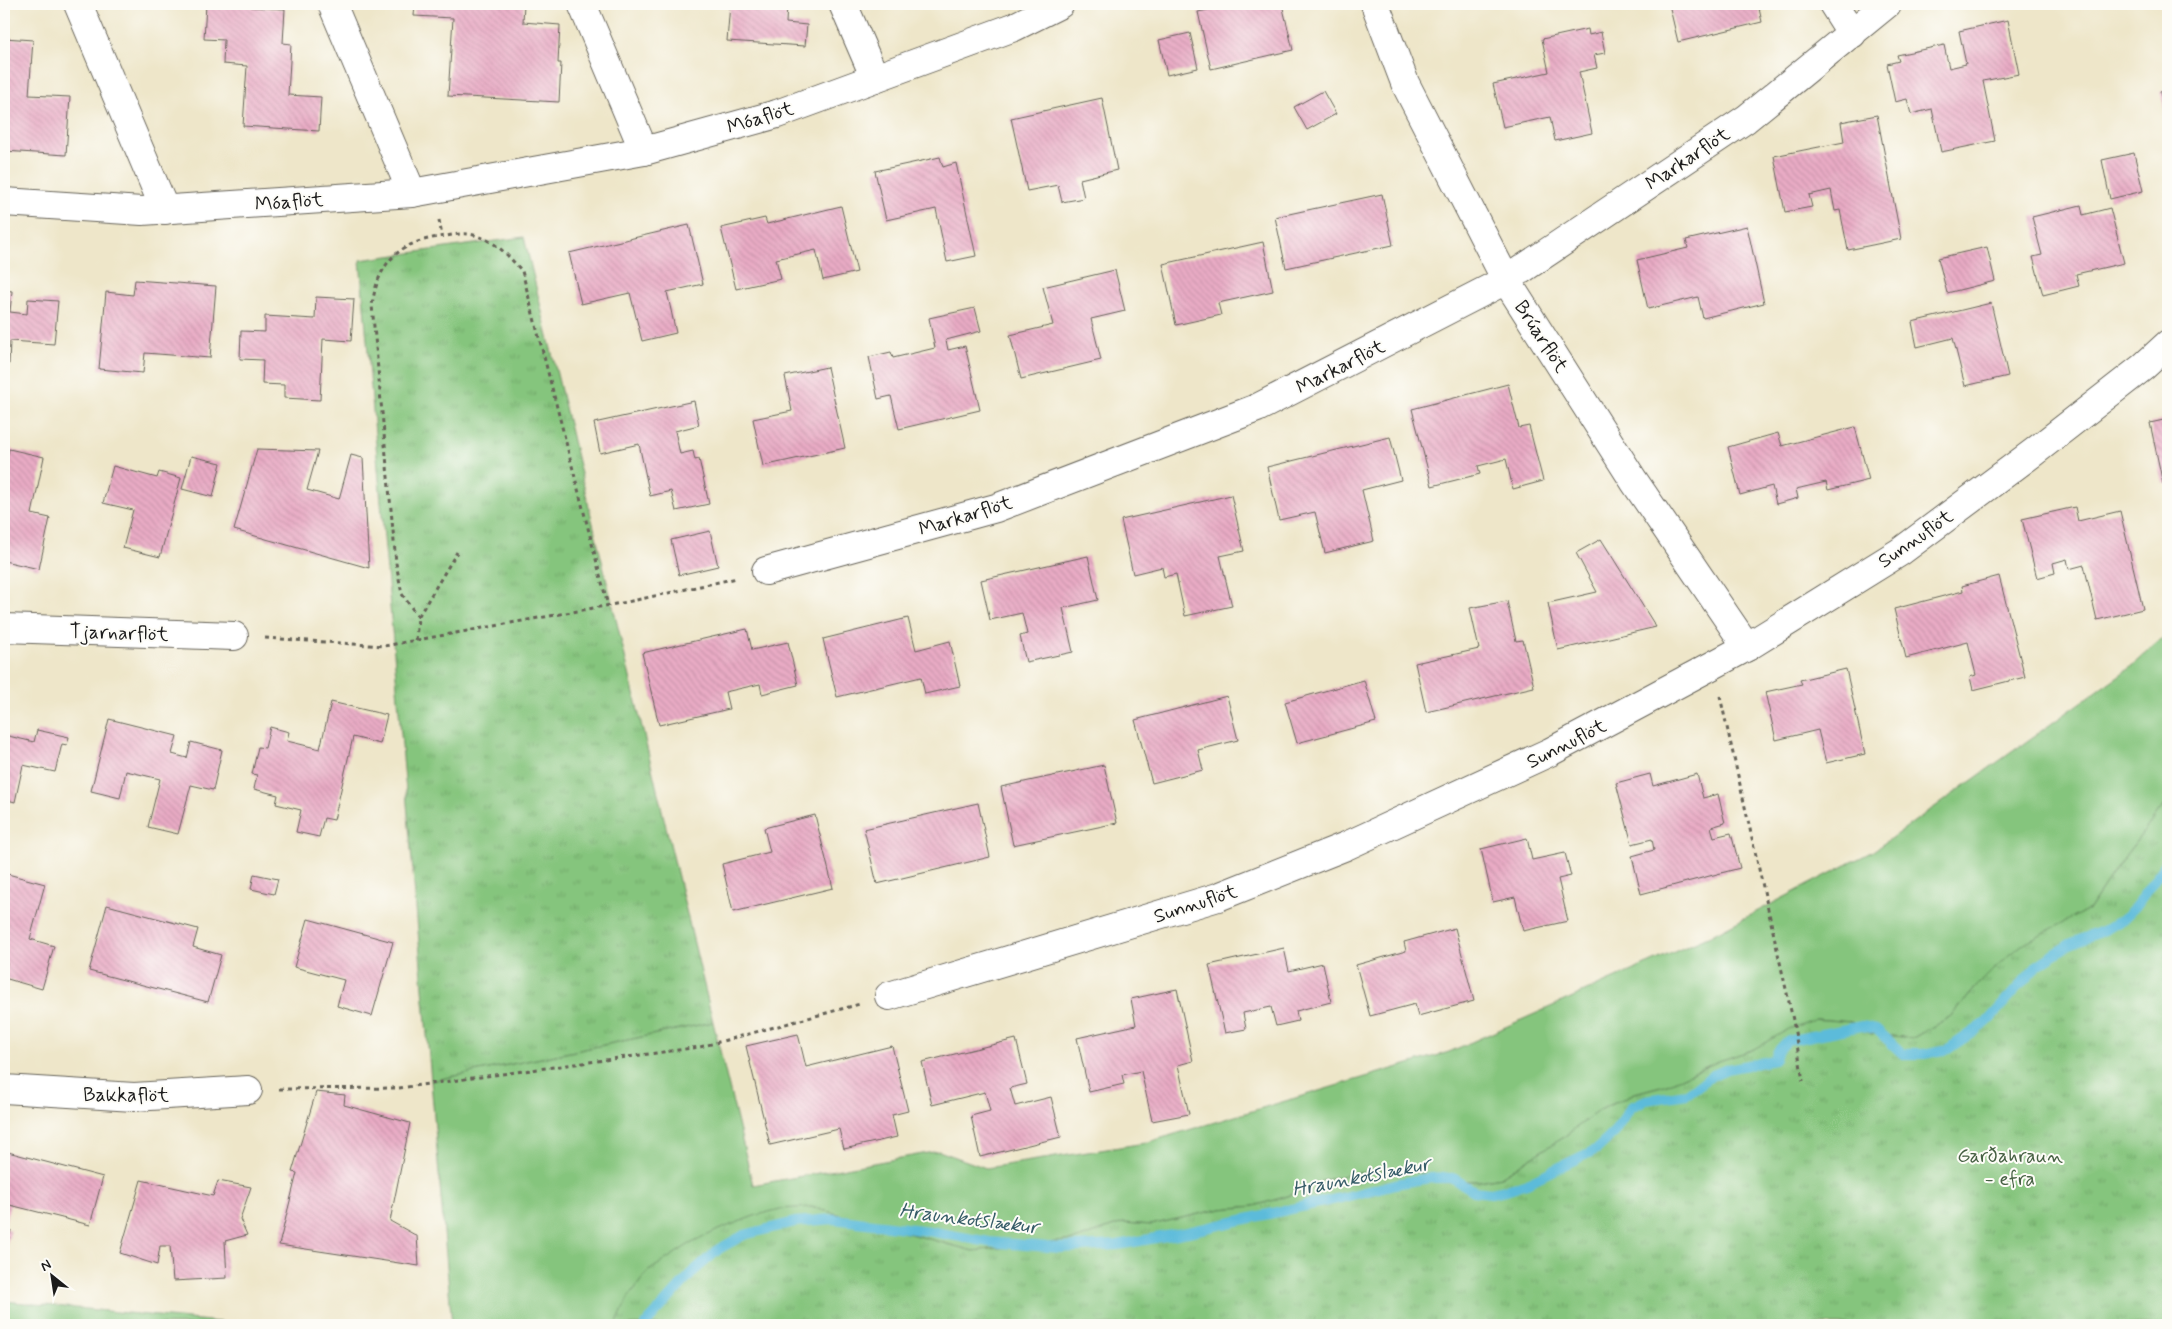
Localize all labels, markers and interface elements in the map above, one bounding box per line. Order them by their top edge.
street label: Móaflöt [724,95,797,141]
street label: Markarflöt [1640,121,1736,197]
street label: Móaflöt [254,187,324,218]
street label: Brúarflöt [1507,295,1574,378]
street label: Markarflöt [1292,333,1390,401]
street label: Markarflöt [915,489,1016,543]
street label: Sunnuflöt [1873,503,1959,575]
street label: Tjarnarflöt [69,618,169,649]
street label: Sunnuflöt [1522,713,1611,776]
street label: Sunnuflöt [1150,878,1241,931]
street label: Bakkaflöt [83,1082,169,1109]
park label: Garðahraun - efra [1957,1143,2063,1193]
water label: Hraunkotslækur [1290,1149,1436,1204]
water label: Hraunkotslækur [898,1197,1043,1242]
north arrow [28,1252,78,1302]
text: N [37,1255,55,1276]

